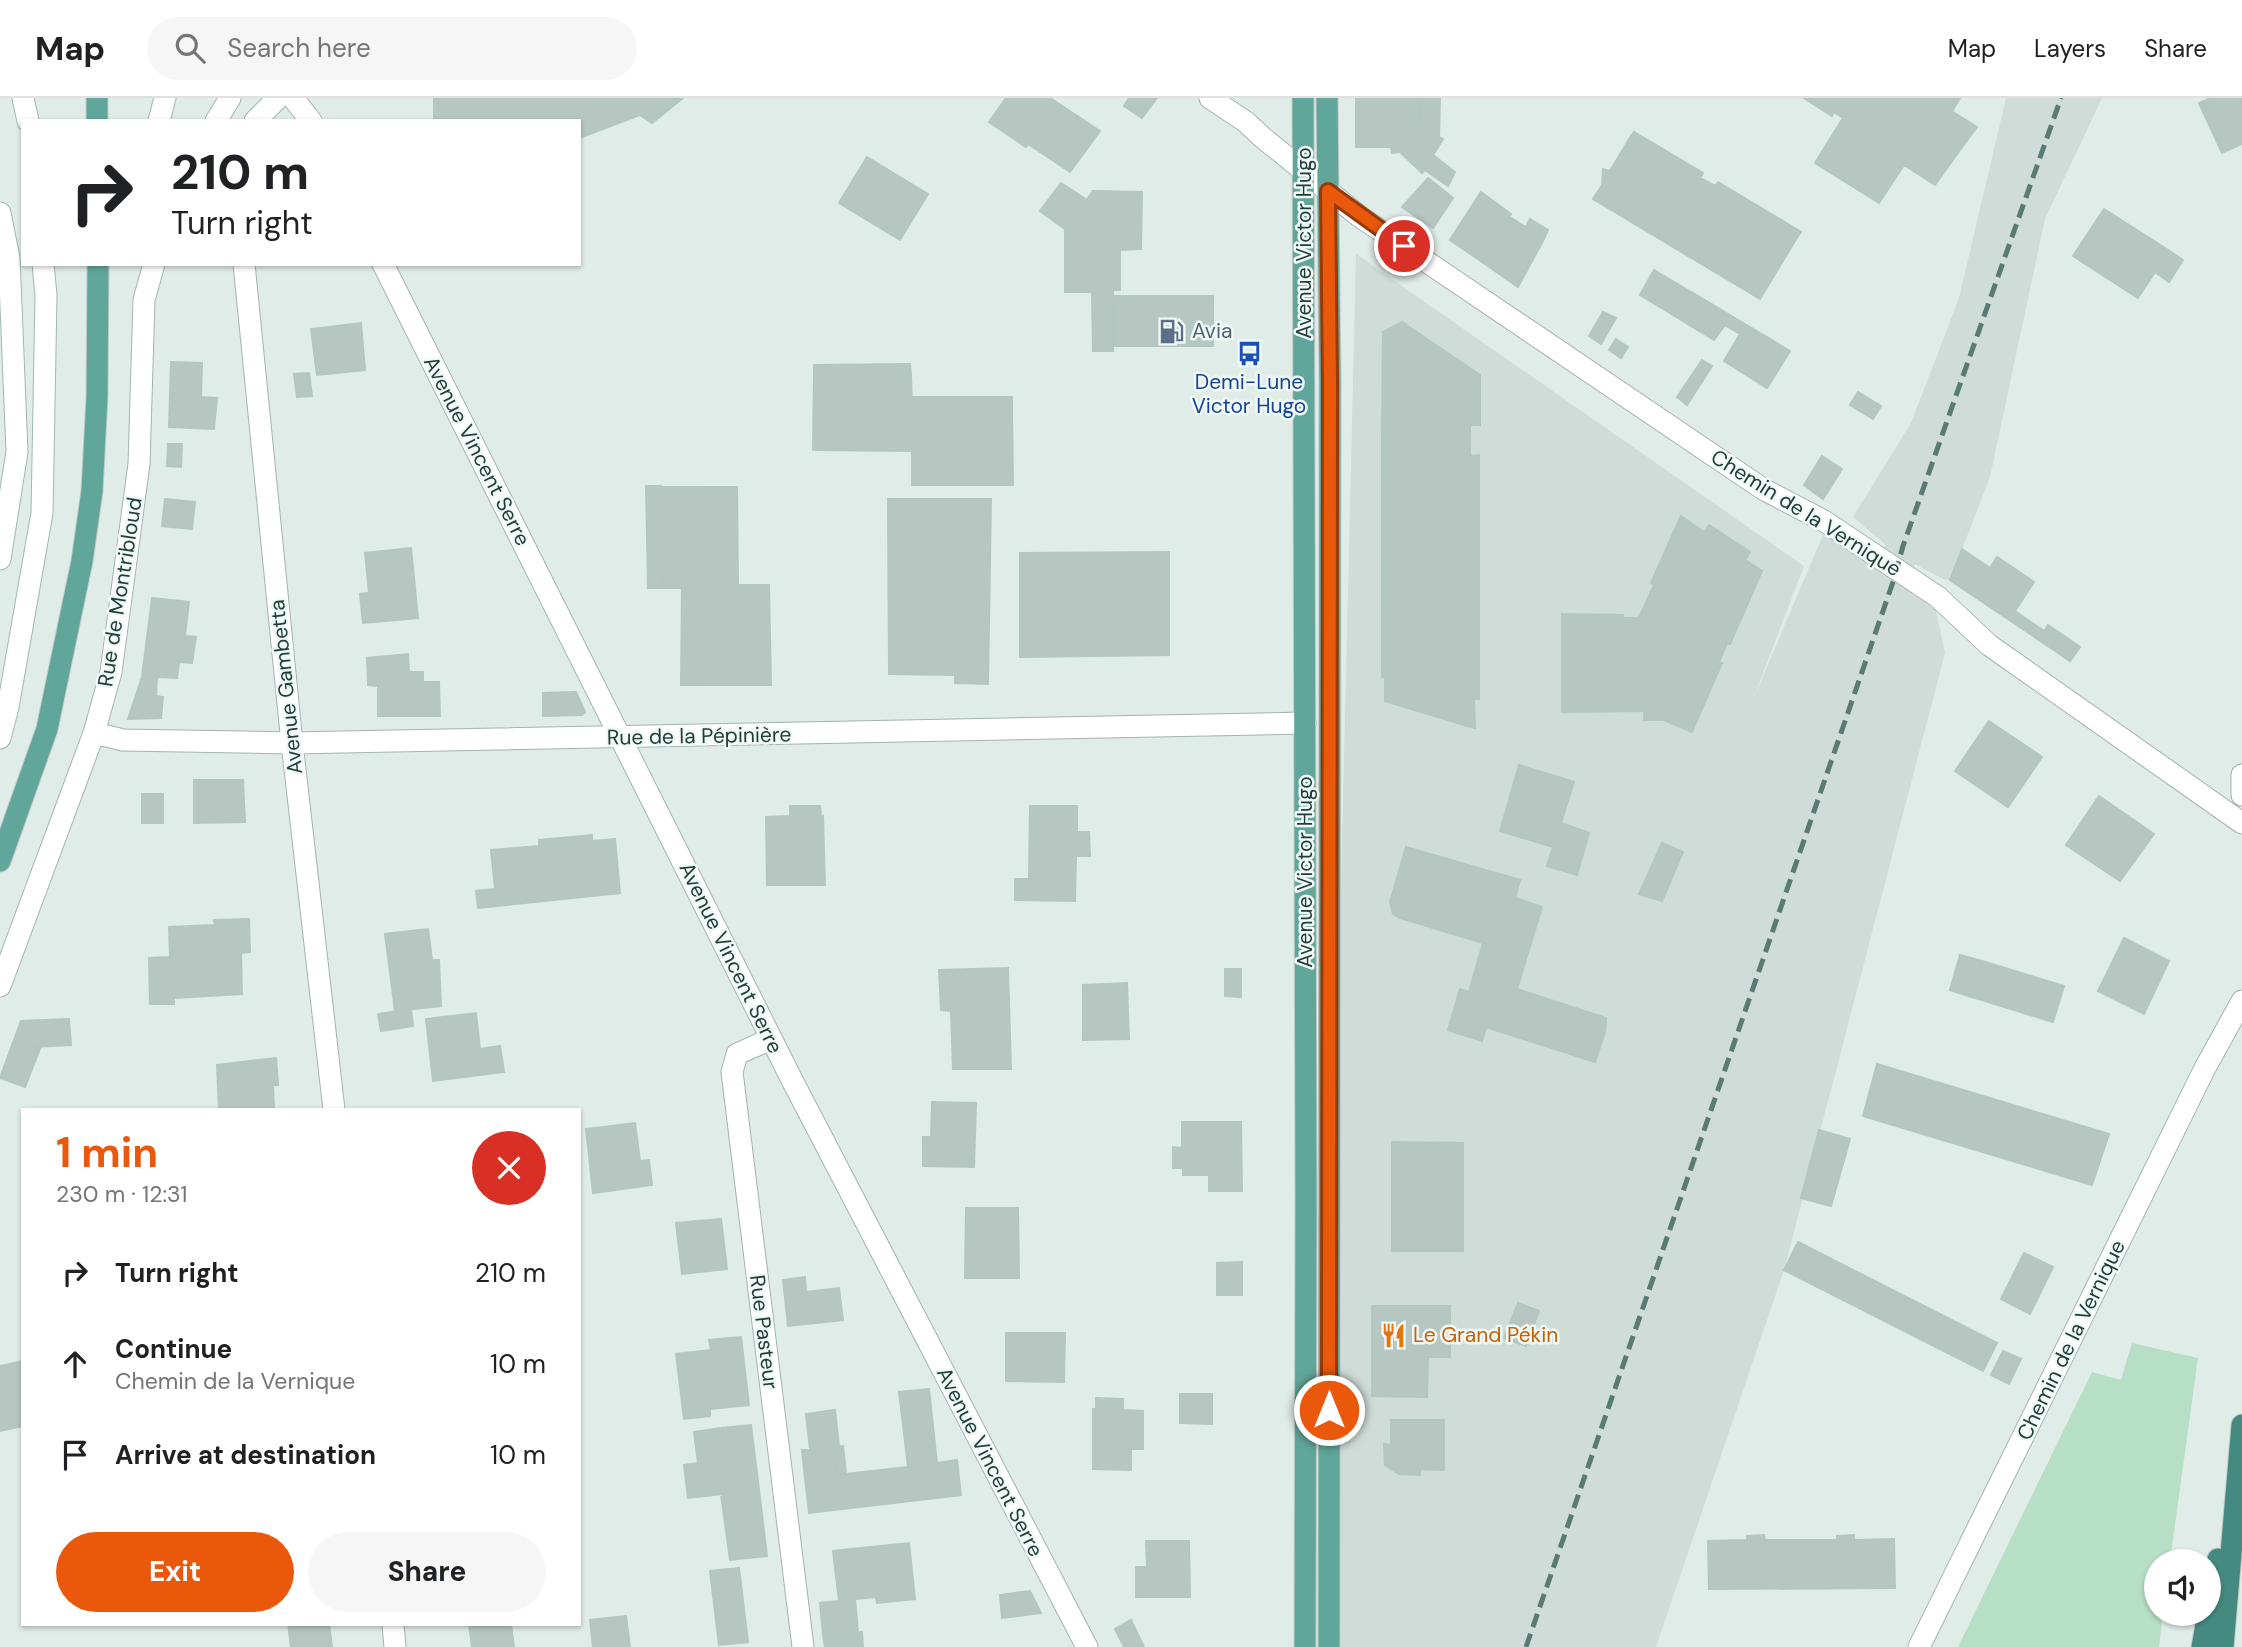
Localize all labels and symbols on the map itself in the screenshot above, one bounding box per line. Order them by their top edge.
street label: Avenue Victor Hugo [1290,147,1318,339]
pin [1374,216,1434,276]
fuel station icon: Avia [1158,317,1186,345]
place label: Avia [1192,317,1232,345]
bus stop icon: Demi-Lune Victor Hugo [1235,339,1263,367]
street label: Avenue Vincent Serre [417,351,537,551]
place label: Demi-Lune Victor Hugo [1192,368,1306,420]
street label: Chemin de la Vernique [1706,443,1907,583]
street label: Rue de Montribloud [91,495,149,689]
street label: Avenue Gambetta [263,598,309,776]
street label: Rue de la Pépinière [607,720,791,752]
street label: Avenue Victor Hugo [1291,776,1319,968]
street label: Avenue Vincent Serre [673,858,789,1058]
street label: Chemin de la Vernique [2010,1235,2132,1445]
street label: Rue Pasteur [743,1273,785,1391]
restaurant icon: Le Grand Pékin [1379,1321,1407,1349]
place label: Le Grand Pékin [1413,1321,1558,1349]
street label: Avenue Vincent Serre [930,1362,1050,1562]
position arrow [1292,1373,1366,1447]

